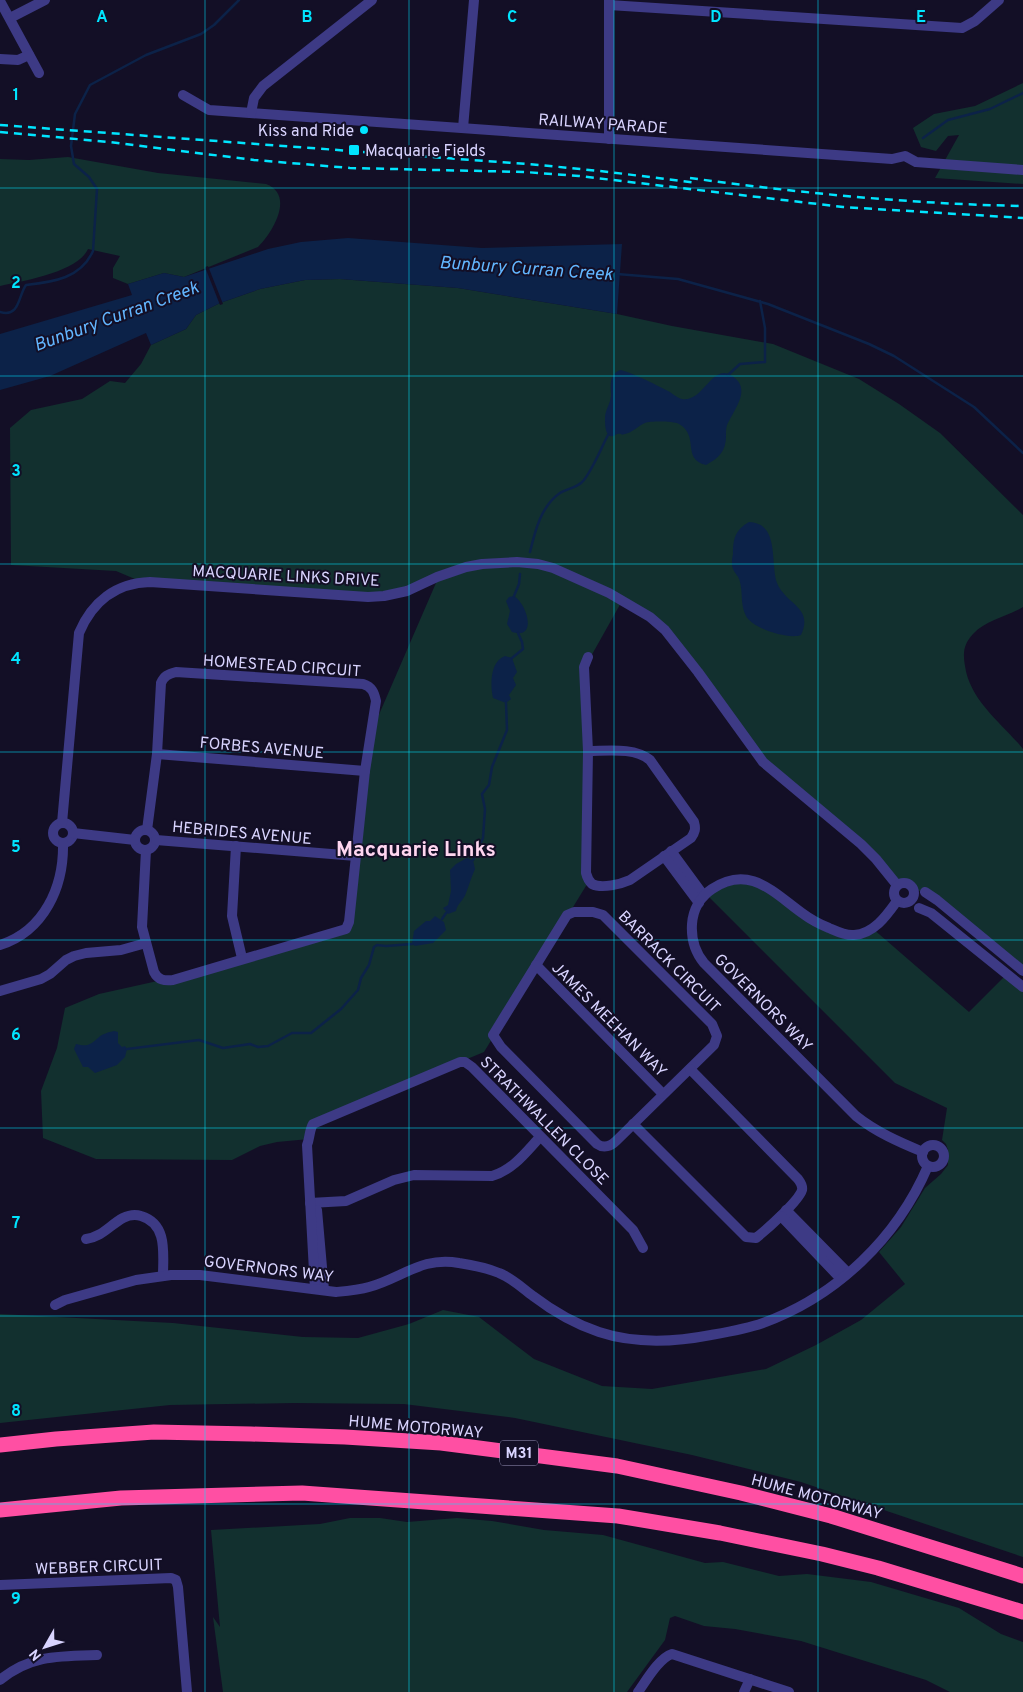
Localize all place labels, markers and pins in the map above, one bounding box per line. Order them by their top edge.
place label: Kiss and Ride [258,122,354,142]
marker: Kiss and Ride [358,124,370,136]
place label: Macquarie Fields [365,142,486,162]
marker: Macquarie Fields [347,143,361,157]

